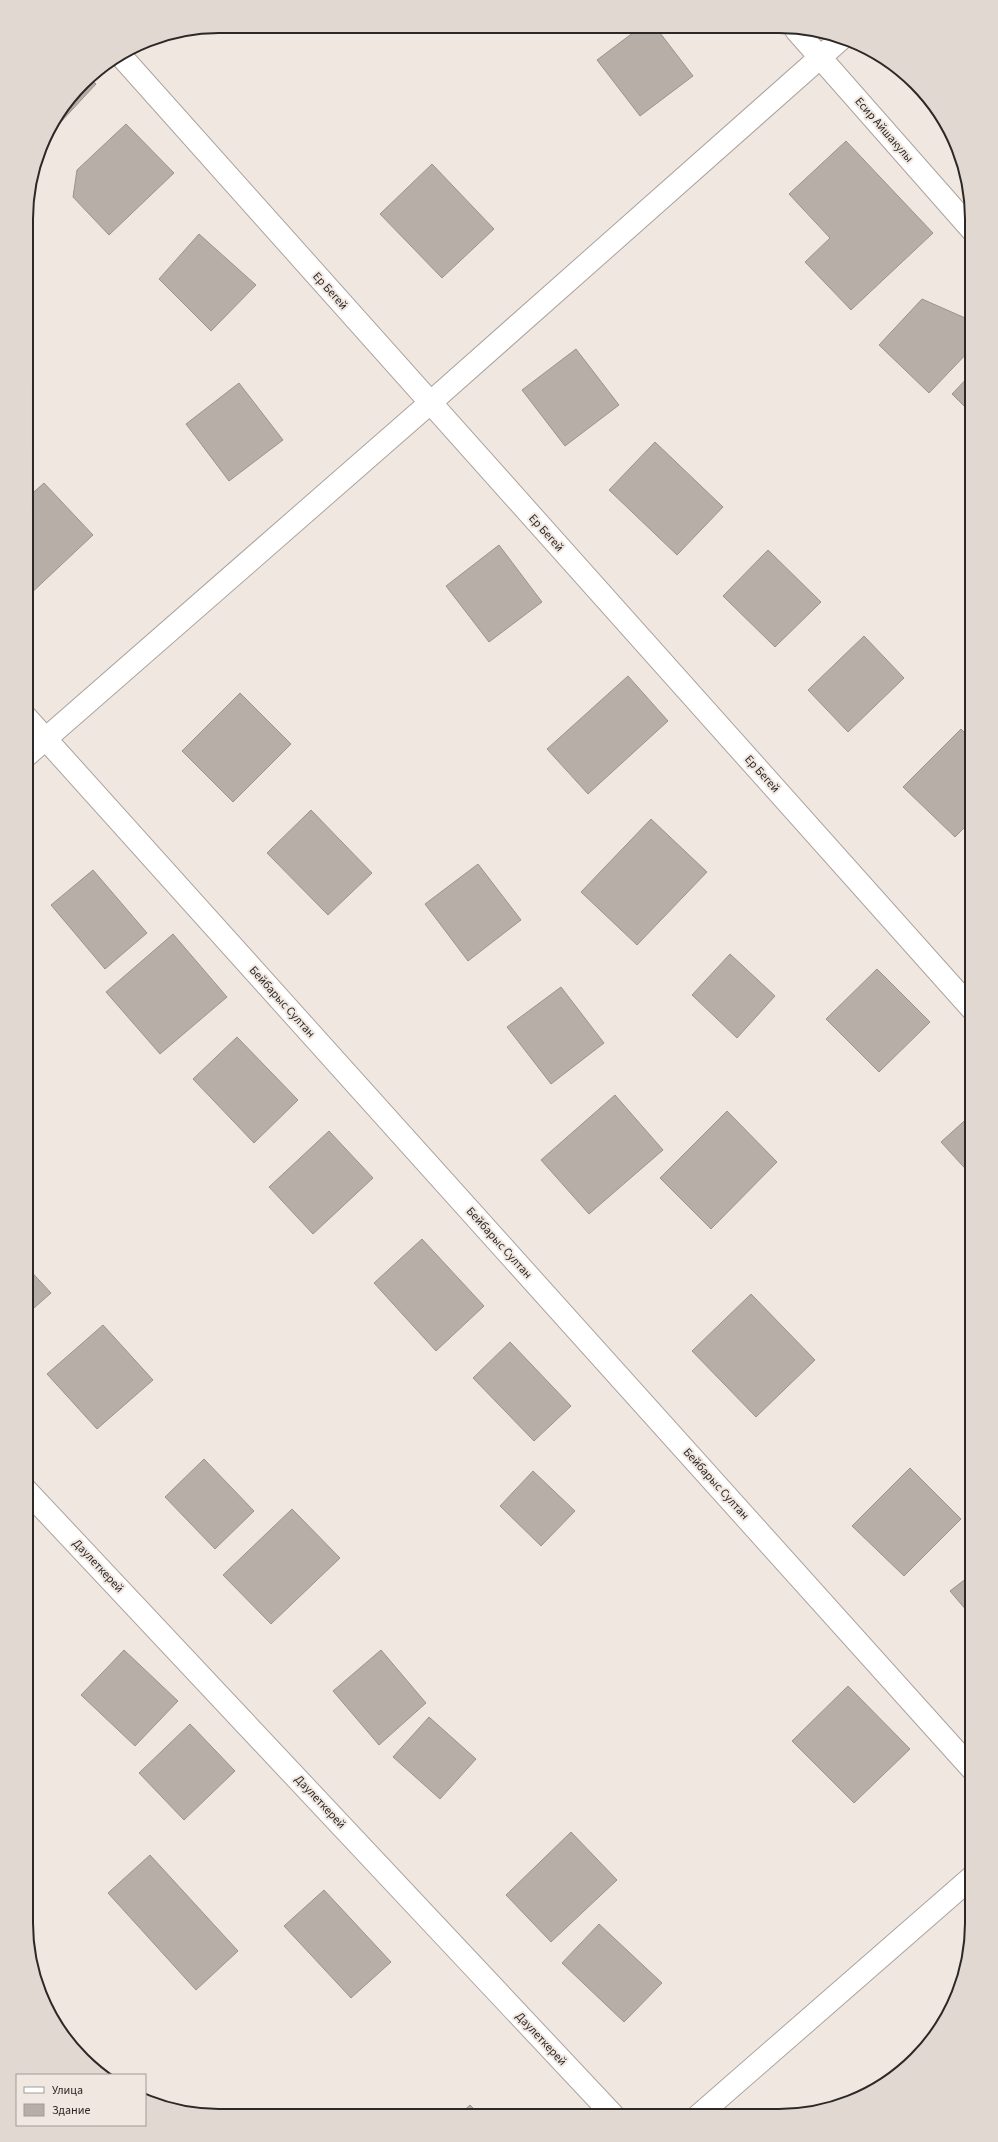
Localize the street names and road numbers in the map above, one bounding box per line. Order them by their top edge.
street label: Есир Айшакулы [851,94,917,166]
street label: Ер Бегей [308,268,352,314]
street label: Ер Бегей [524,510,568,556]
street label: Ер Бегей [740,751,784,797]
street label: Бейбарыс Султан [245,962,319,1042]
street label: Бейбарыс Султан [462,1203,536,1283]
street label: Бейбарыс Султан [679,1444,753,1524]
street label: Даулеткерей [69,1535,127,1597]
street label: Даулеткерей [291,1771,349,1833]
street label: Даулеткерей [512,2008,570,2070]

